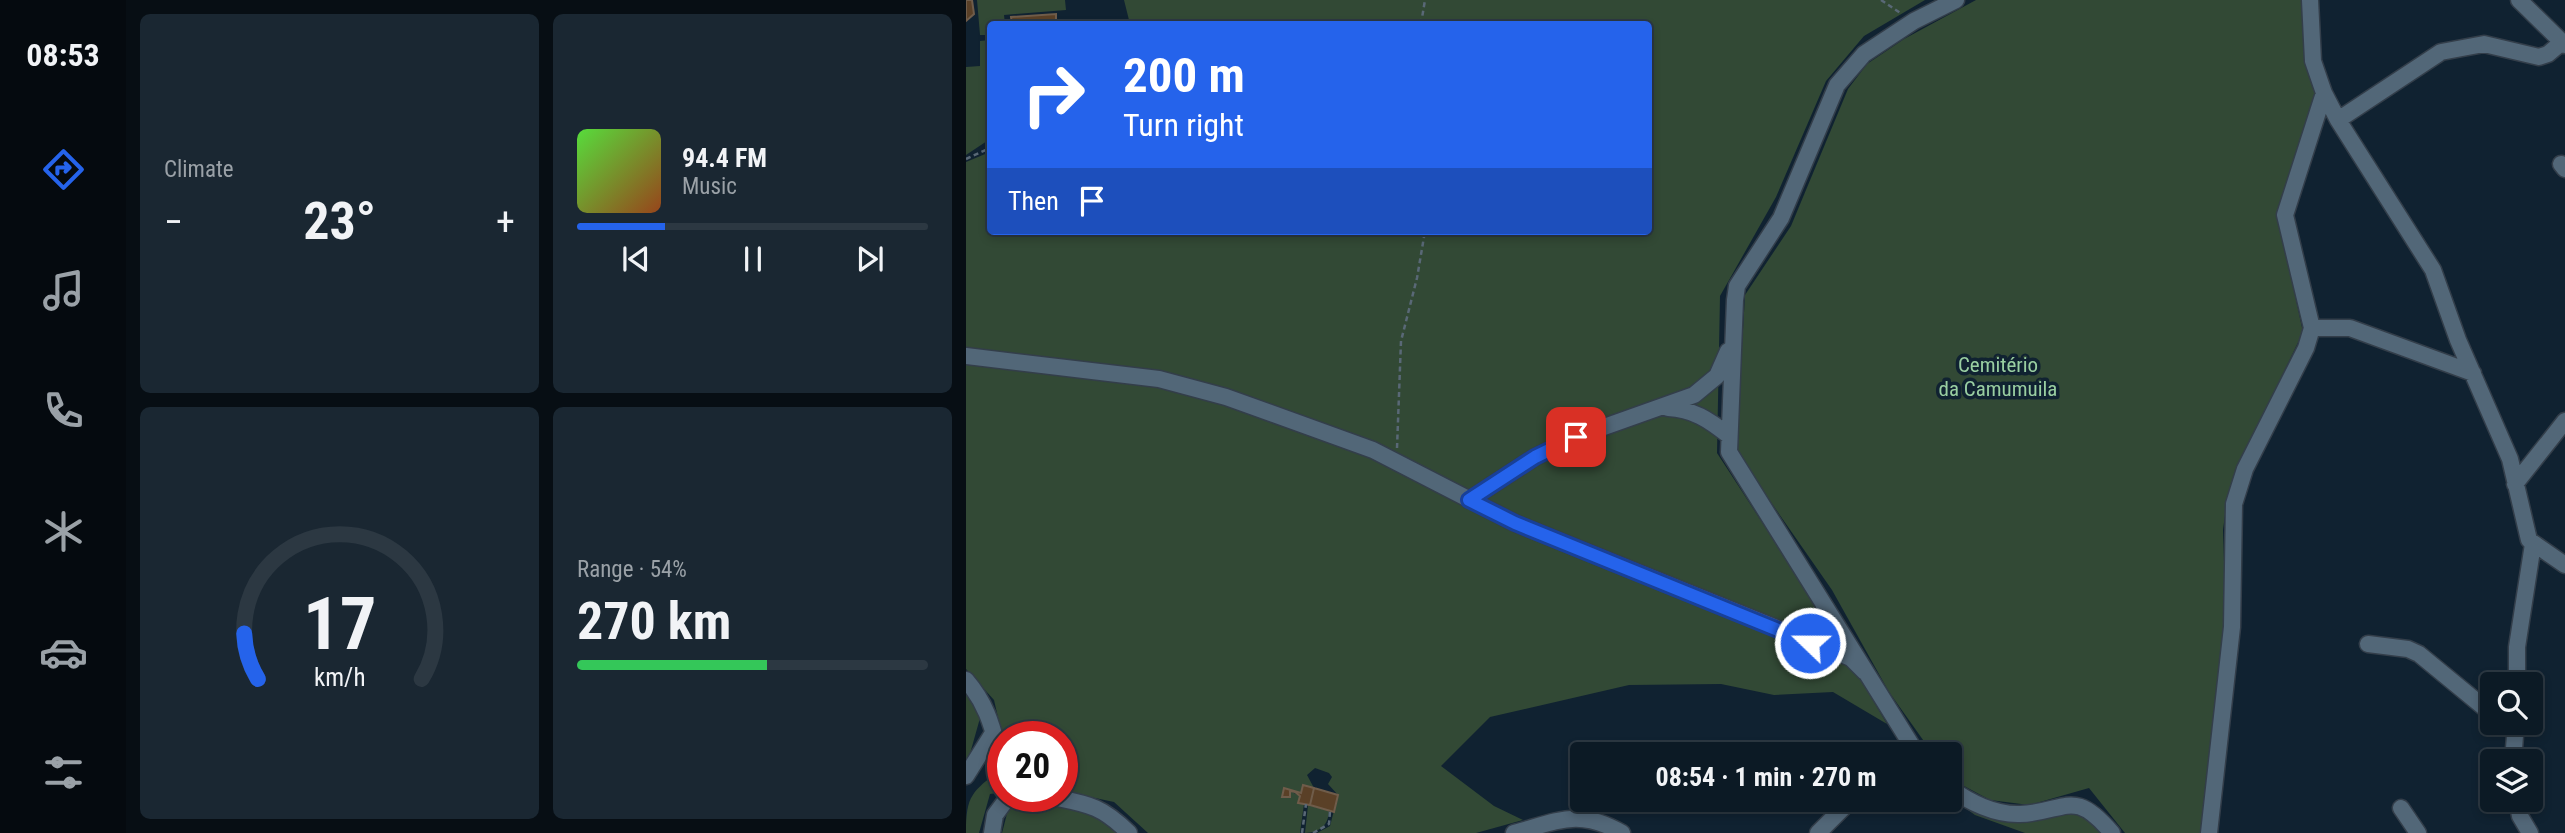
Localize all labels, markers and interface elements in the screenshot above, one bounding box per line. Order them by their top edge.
text: 08:53 [26,36,100,74]
text: 200 m [1123,47,1245,104]
icon: right [1008,49,1099,140]
text: Turn right [1123,106,1244,144]
text: 94.4 FM [682,143,767,173]
icon: directions [39,145,88,194]
text: Climate [164,156,234,183]
text: Music [682,173,737,200]
icon: arrive [1073,182,1111,220]
text: Then [1008,186,1059,216]
text: 23° [303,191,376,252]
text: − [164,200,183,244]
text: + [496,200,515,244]
icon: previous [617,240,655,278]
icon: pause [734,240,772,278]
icon: next [851,240,889,278]
icon: music [39,266,88,315]
park label: Cemitério da Camumuila [1939,353,2057,401]
icon: phone [39,386,88,435]
pin [1546,407,1606,467]
icon: arrive [1557,418,1595,456]
icon: climate [39,507,88,556]
text: Range · 54% [577,556,687,583]
text: 17 [303,581,376,667]
text: 270 km [577,591,731,652]
position arrow [1773,606,1847,680]
icon: car [39,628,88,677]
text: km/h [314,663,365,692]
map controls [2480,672,2543,812]
button: search [2480,672,2543,735]
speed limit sign: 20 [987,721,1078,812]
icon: filters [39,748,88,797]
button: layers [2480,749,2543,812]
text: 08:54 · 1 min · 270 m [1656,762,1876,792]

